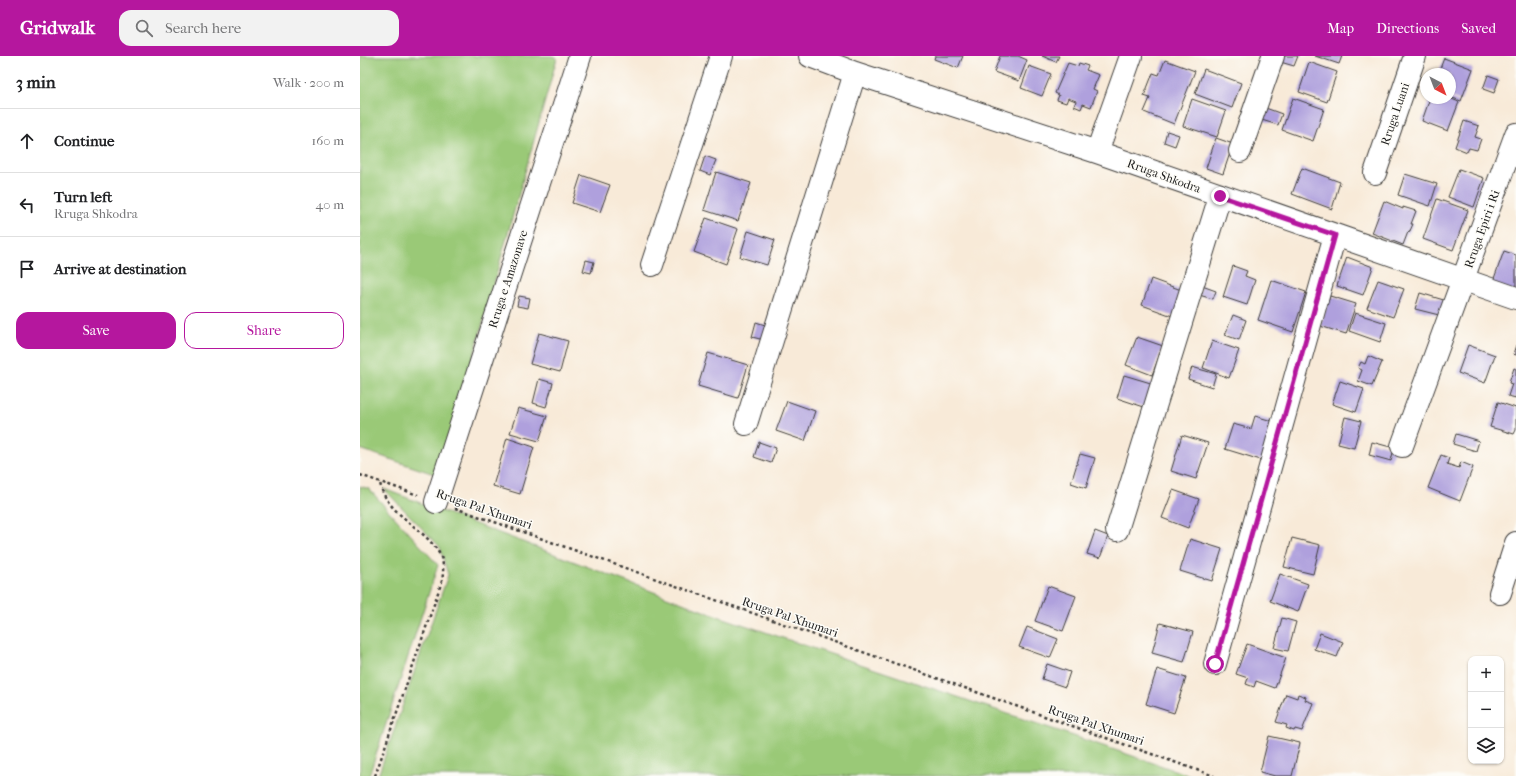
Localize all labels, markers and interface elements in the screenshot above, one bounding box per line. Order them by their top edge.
search box [119,10,399,46]
text: Gridwalk [20,17,95,39]
icon: search [133,17,155,39]
text: Search here [165,19,241,37]
text: Map [1327,20,1354,37]
text: Directions [1376,20,1439,37]
text: Saved [1461,20,1496,37]
north arrow [1420,68,1456,104]
text: 3 min [16,72,56,92]
text: Walk · 200 m [273,75,344,90]
street label: Rruga Luani [1378,80,1412,147]
icon: ahead [16,130,38,152]
text: Continue [54,132,114,150]
text: 160 m [312,133,344,148]
street label: Rruga Shkodra [1125,156,1203,196]
route end [1211,187,1229,205]
text: Turn left [54,188,112,206]
street label: Rruga Epiri i Ri [1461,188,1503,270]
icon: left [16,194,38,216]
text: 40 m [316,197,344,212]
text: Rruga Shkodra [54,206,138,221]
street label: Rruga e Amazonave [486,228,530,330]
icon: arrive [16,258,38,280]
text: Arrive at destination [54,260,186,278]
button: Save [16,312,176,349]
button: Share [184,312,344,349]
street label: Rruga Pal Xhumari [434,486,534,532]
street label: Rruga Pal Xhumari [740,594,840,640]
route start [1206,655,1224,673]
map controls [1468,656,1504,764]
button: + [1468,656,1504,692]
button: − [1468,692,1504,728]
street label: Rruga Pal Xhumari [1046,702,1146,748]
button: layers [1468,728,1504,764]

